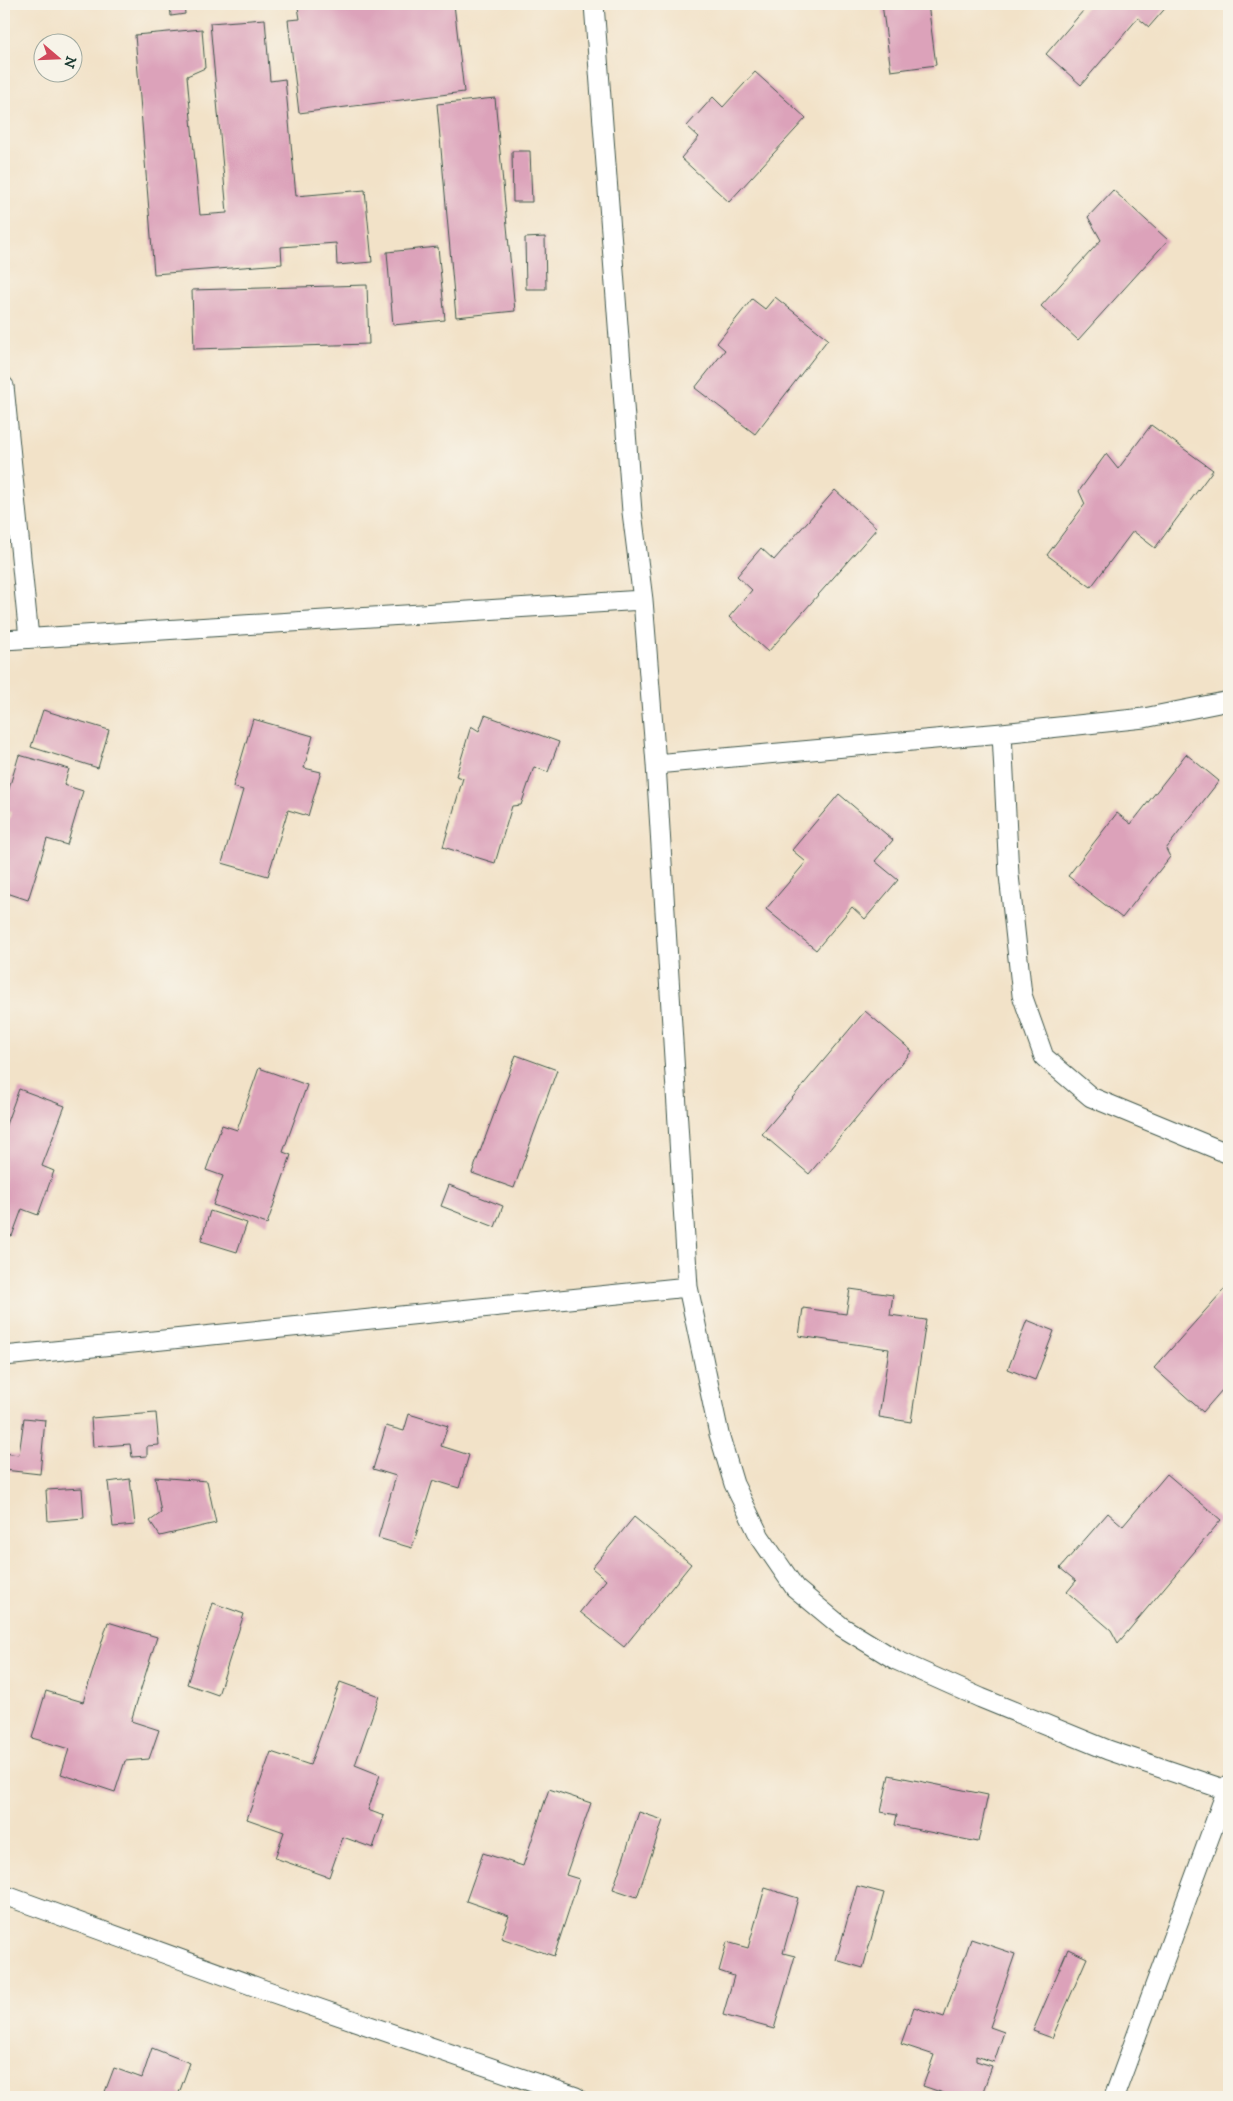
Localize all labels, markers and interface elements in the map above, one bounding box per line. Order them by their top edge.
north arrow [32,32,82,82]
text: N [59,54,80,71]

